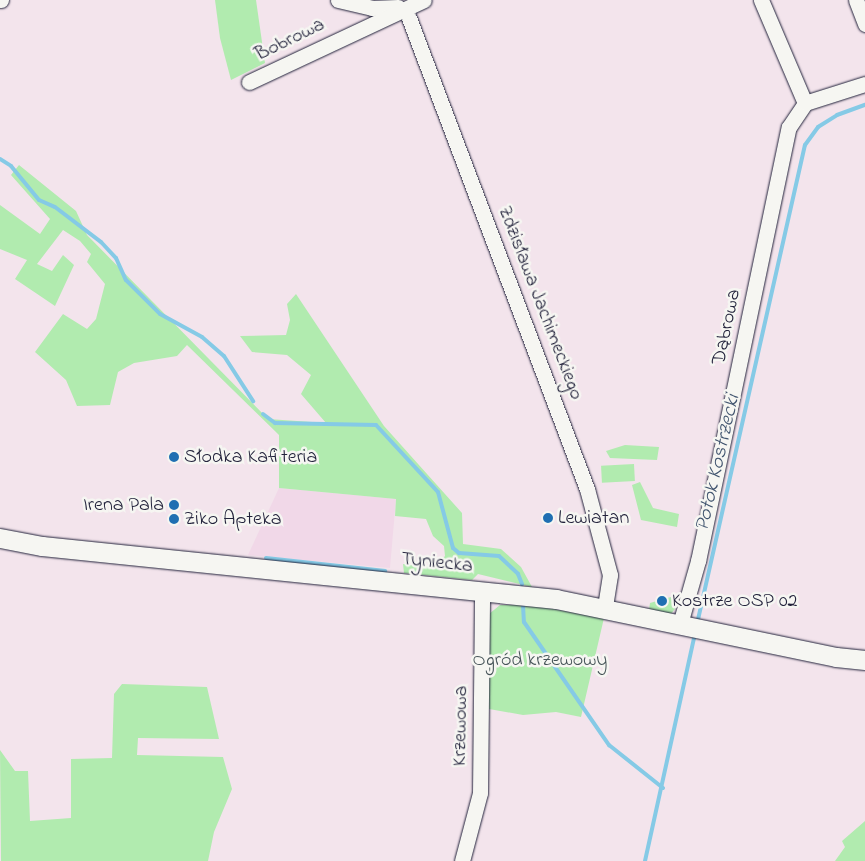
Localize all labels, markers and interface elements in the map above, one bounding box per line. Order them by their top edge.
street label: Bobrowa [251,13,329,67]
street label: Zdzisława Jachimeckiego [492,203,588,403]
street label: Dąbrowa [707,287,747,367]
water label: Potok Kostrzecki [690,392,746,534]
place label: Słodka Kafiteria [184,445,317,469]
marker: Słodka Kafiteria [168,451,180,463]
place label: Irena Pala [83,493,164,517]
marker: Irena Pala [168,499,180,511]
place label: Lewiatan [558,506,629,530]
place label: Ziko Apteka [184,507,282,531]
marker: Lewiatan [542,512,554,524]
marker: Ziko Apteka [168,513,180,525]
street label: Tyniecka [400,547,474,579]
place label: Kostrze OSP 02 [672,589,797,613]
marker: Kostrze OSP 02 [656,595,668,607]
park label: Ogród krzewowy [473,648,607,672]
street label: Krzewowa [448,686,474,766]

